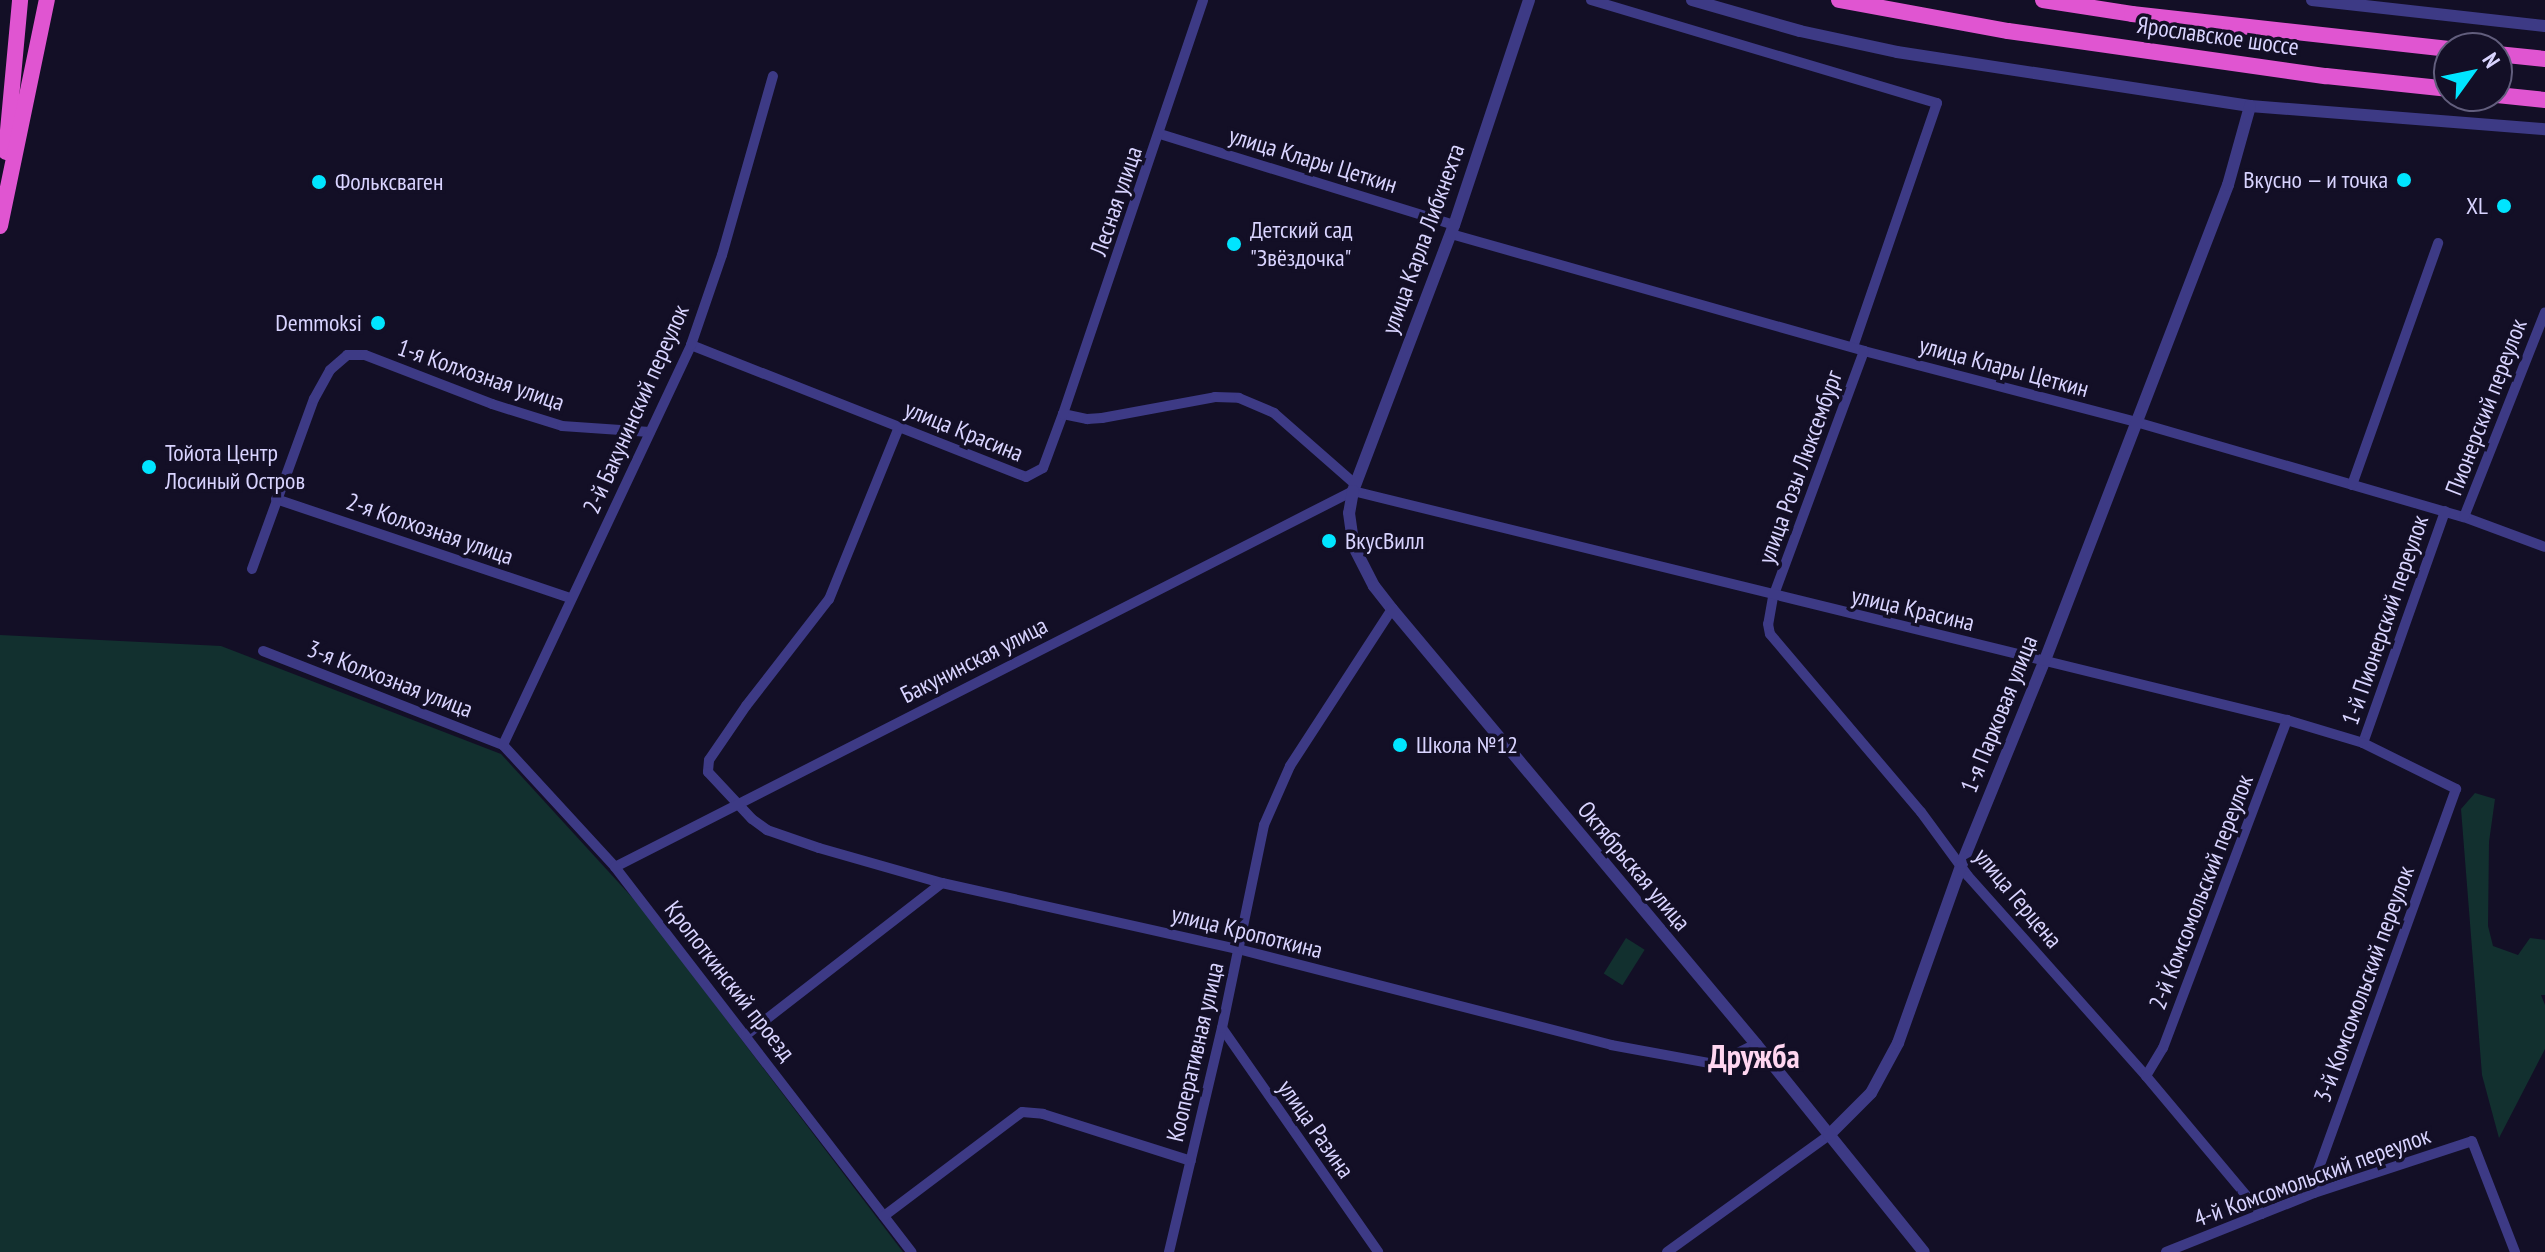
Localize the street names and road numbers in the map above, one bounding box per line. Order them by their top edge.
street label: Ярославское шоссе [2135,10,2301,62]
street label: улица Клары Цеткин [1225,121,1401,199]
street label: улица Карла Либкнехта [1375,140,1471,338]
street label: Лесная улица [1084,142,1148,260]
street label: 2-й Бакунинский переулок [577,300,695,518]
street label: Пионерский переулок [2439,315,2533,499]
street label: улица Клары Цеткин [1916,331,2092,403]
street label: 1-я Колхозная улица [394,333,568,417]
street label: улица Розы Люксембург [1752,366,1848,568]
street label: улица Красина [901,394,1027,468]
street label: 2-я Колхозная улица [343,487,517,571]
street label: 1-й Пионерский переулок [2336,511,2434,729]
street label: улица Красина [1849,581,1977,637]
street label: Бакунинская улица [896,611,1052,709]
street label: 1-я Парковая улица [1954,631,2044,797]
street label: 3-я Колхозная улица [303,634,477,724]
street label: 2-й Комсомольский переулок [2143,770,2259,1014]
street label: Октябрьская улица [1572,795,1696,937]
street label: улица Герцена [1968,842,2068,954]
street label: 3-й Комсомольский переулок [2308,862,2420,1106]
street label: Кропоткинский проезд [659,895,801,1067]
street label: улица Кропоткина [1168,899,1326,965]
street label: Кооперативная улица [1160,960,1230,1144]
street label: улица Разина [1272,1074,1360,1184]
street label: 4-й Комсомольский переулок [2190,1121,2434,1233]

